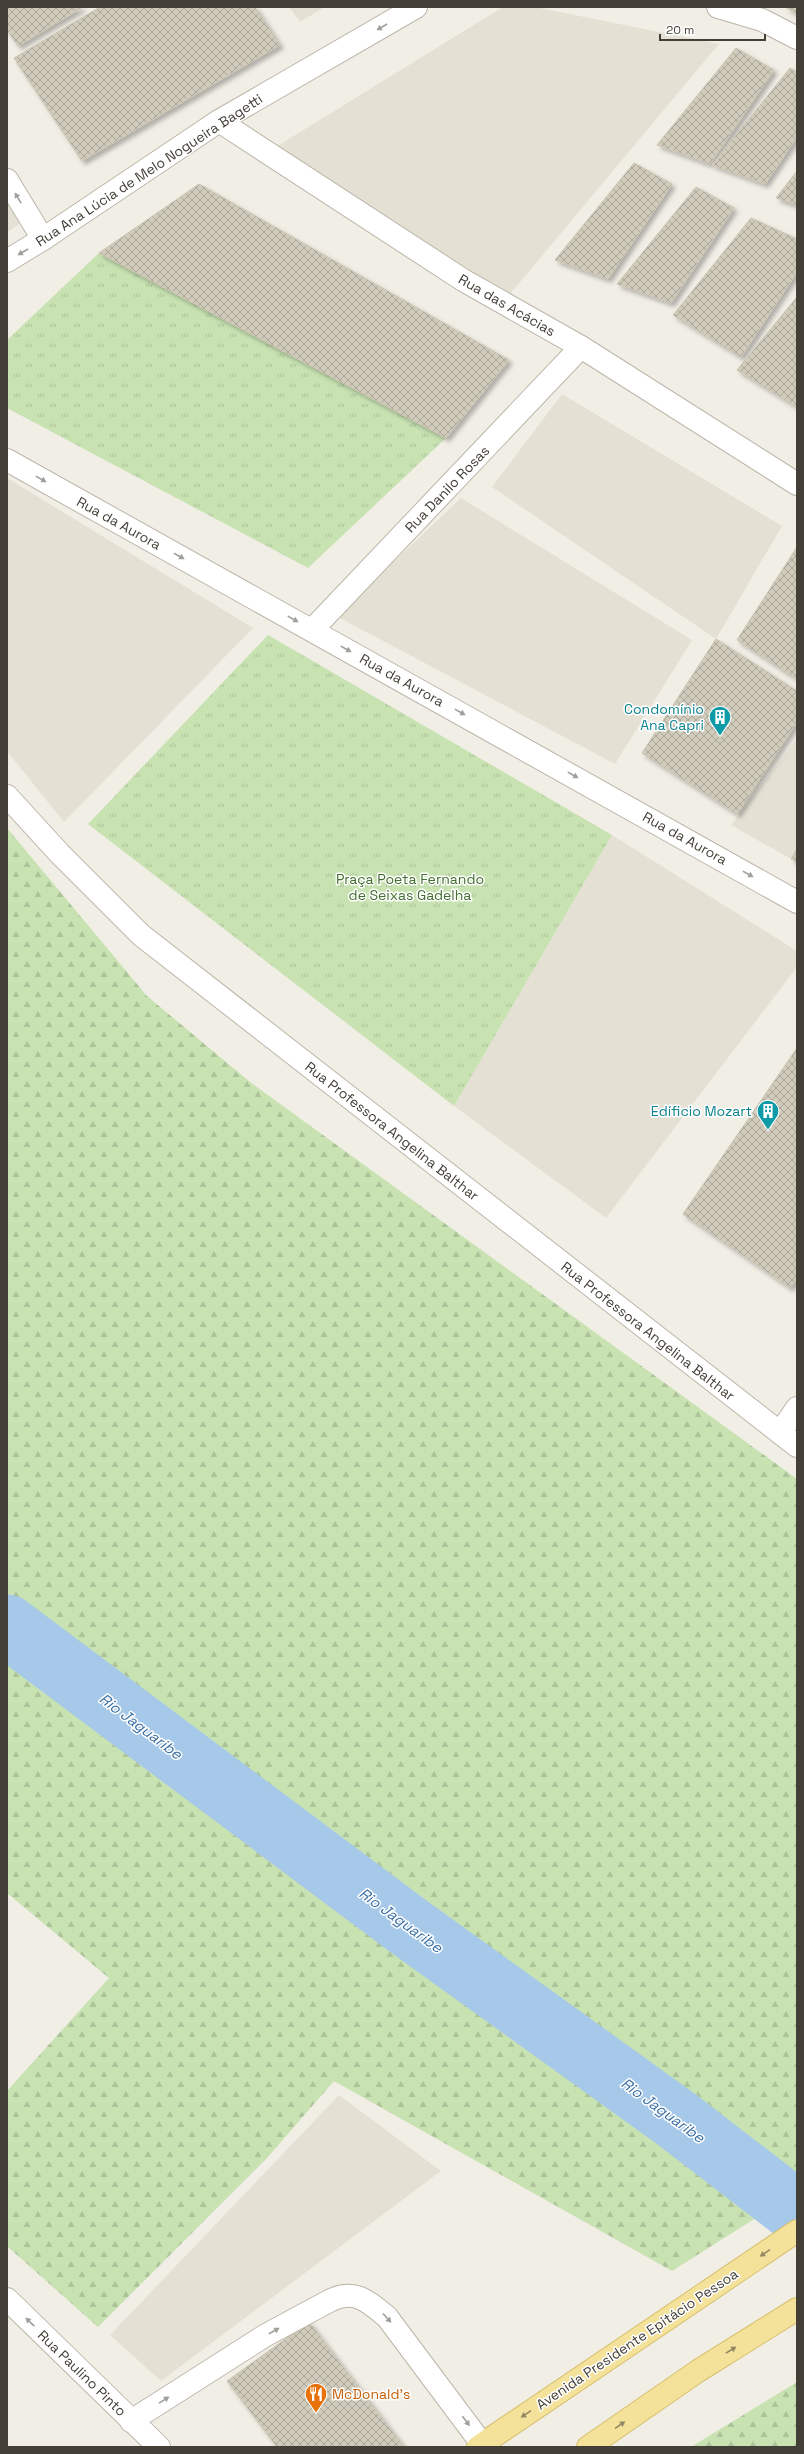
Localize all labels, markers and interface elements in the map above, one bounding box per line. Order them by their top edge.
scale bar [660,16,765,42]
text: 20 m [666,22,694,38]
one-way arrow [376,23,388,30]
street label: Rua Ana Lúcia de Melo Nogueira Bagetti [32,90,266,250]
one-way arrow [14,193,22,203]
one-way arrow [17,248,29,255]
street label: Rua das Acácias [455,270,559,340]
street label: Rua Danilo Rosas [401,442,493,536]
one-way arrow [35,476,47,483]
street label: Rua da Aurora [74,492,164,554]
one-way arrow [173,553,185,559]
one-way arrow [287,616,299,622]
one-way arrow [340,645,352,652]
street label: Rua da Aurora [357,649,447,711]
place label: Condomínio Ana Capri [624,700,704,734]
building icon: Condomínio Ana Capri [707,704,733,737]
one-way arrow [454,709,466,716]
one-way arrow [568,772,579,779]
street label: Rua da Aurora [640,807,730,869]
park label: Praça Poeta Fernando de Seixas Gadelha [336,870,484,904]
one-way arrow [742,870,754,877]
street label: Rua Professora Angelina Balthar [301,1057,483,1205]
building icon: Edíficio Mozart [755,1098,781,1131]
place label: Edíficio Mozart [651,1102,752,1120]
street label: Rua Professora Angelina Balthar [557,1257,739,1405]
water label: Rio Jaguaribe [96,1689,187,1764]
water label: Rio Jaguaribe [356,1883,447,1957]
water label: Rio Jaguaribe [618,2073,709,2147]
one-way arrow [759,2249,770,2257]
street label: Avenida Presidente Epitácio Pessoa [533,2265,741,2413]
one-way arrow [382,2313,392,2323]
one-way arrow [25,2317,35,2327]
street label: Rua Paulino Pinto [34,2326,130,2420]
one-way arrow [268,2328,280,2334]
one-way arrow [725,2347,737,2354]
restaurant icon: McDonald's [303,2381,329,2414]
place label: McDonald's [332,2385,410,2403]
one-way arrow [159,2396,169,2404]
one-way arrow [521,2410,531,2418]
one-way arrow [461,2416,470,2427]
one-way arrow [615,2421,625,2429]

